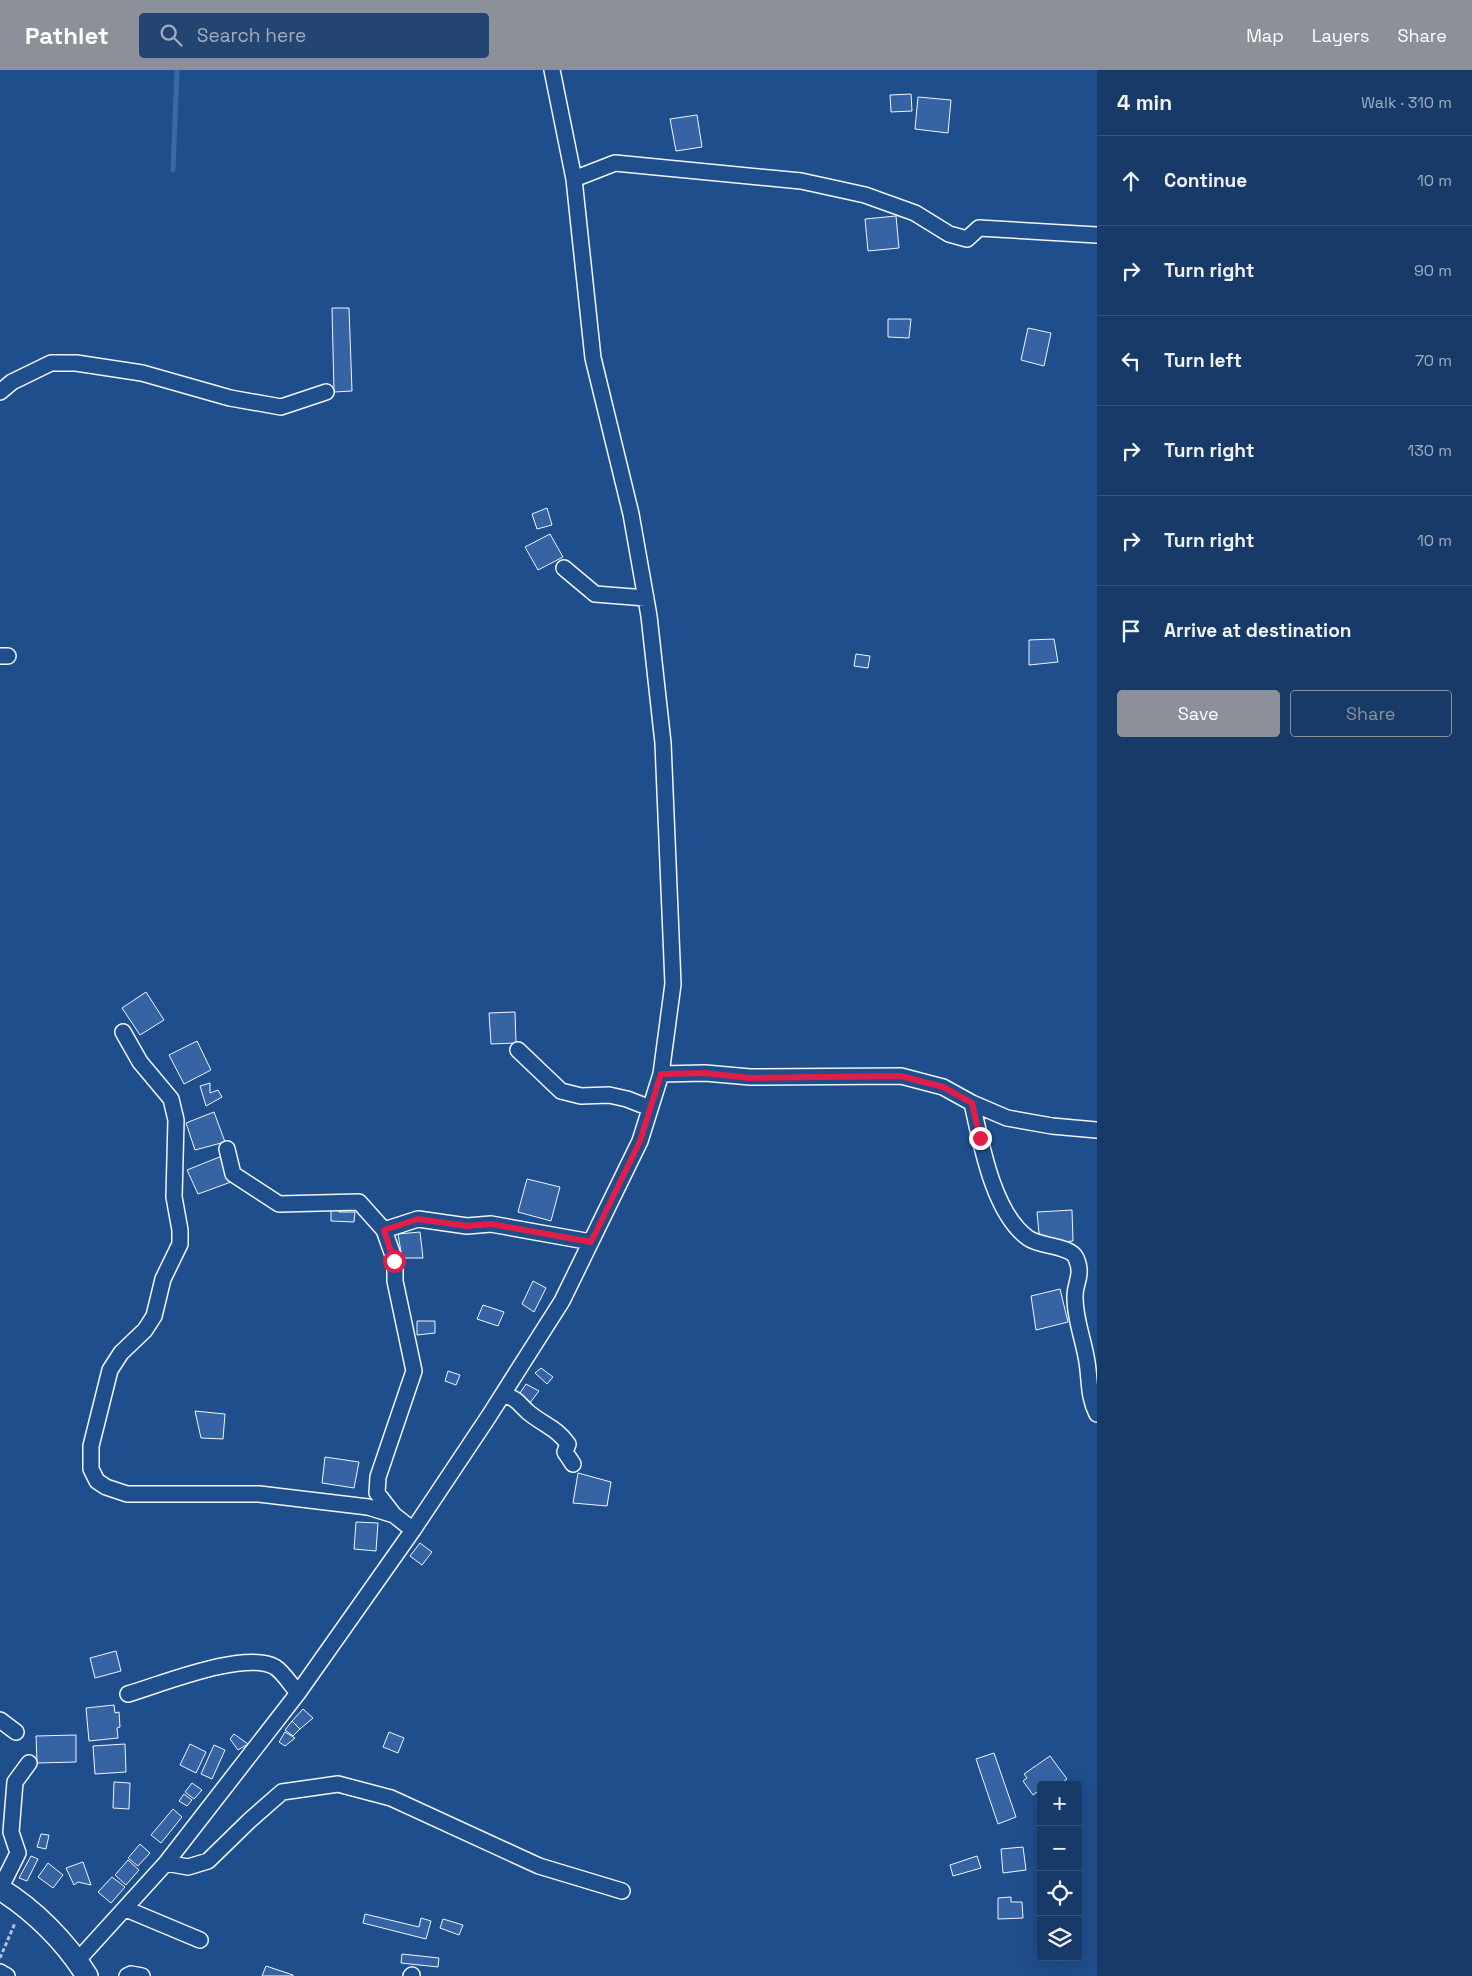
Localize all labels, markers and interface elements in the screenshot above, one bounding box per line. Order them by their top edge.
search box [139,13,489,58]
text: Pathlet [25,20,109,51]
icon: search [157,21,185,49]
text: Search here [197,23,306,48]
text: Map [1246,24,1284,47]
text: Layers [1312,24,1369,47]
text: Share [1397,24,1447,47]
text: 4 min [1117,89,1172,116]
text: Walk · 310 m [1361,92,1452,113]
icon: ahead [1117,167,1145,195]
text: Continue [1164,168,1247,193]
text: 10 m [1417,170,1452,191]
icon: right [1117,257,1145,285]
text: Turn right [1164,258,1254,283]
text: 90 m [1414,260,1452,281]
icon: left [1117,347,1145,375]
text: Turn left [1164,348,1242,373]
text: 70 m [1415,350,1452,371]
icon: right [1117,437,1145,465]
text: Turn right [1164,438,1254,463]
text: 130 m [1408,440,1452,461]
icon: right [1117,527,1145,555]
text: Turn right [1164,528,1254,553]
text: 10 m [1417,530,1452,551]
icon: arrive [1117,617,1145,645]
text: Arrive at destination [1164,618,1352,643]
button: Save [1117,690,1280,737]
button: Share [1290,690,1452,737]
route end [969,1127,992,1150]
route start [383,1250,406,1273]
map controls [1037,1781,1082,1961]
button: + [1037,1781,1082,1826]
button: − [1037,1826,1082,1871]
button: locate [1037,1871,1082,1916]
button: layers [1037,1916,1082,1961]

